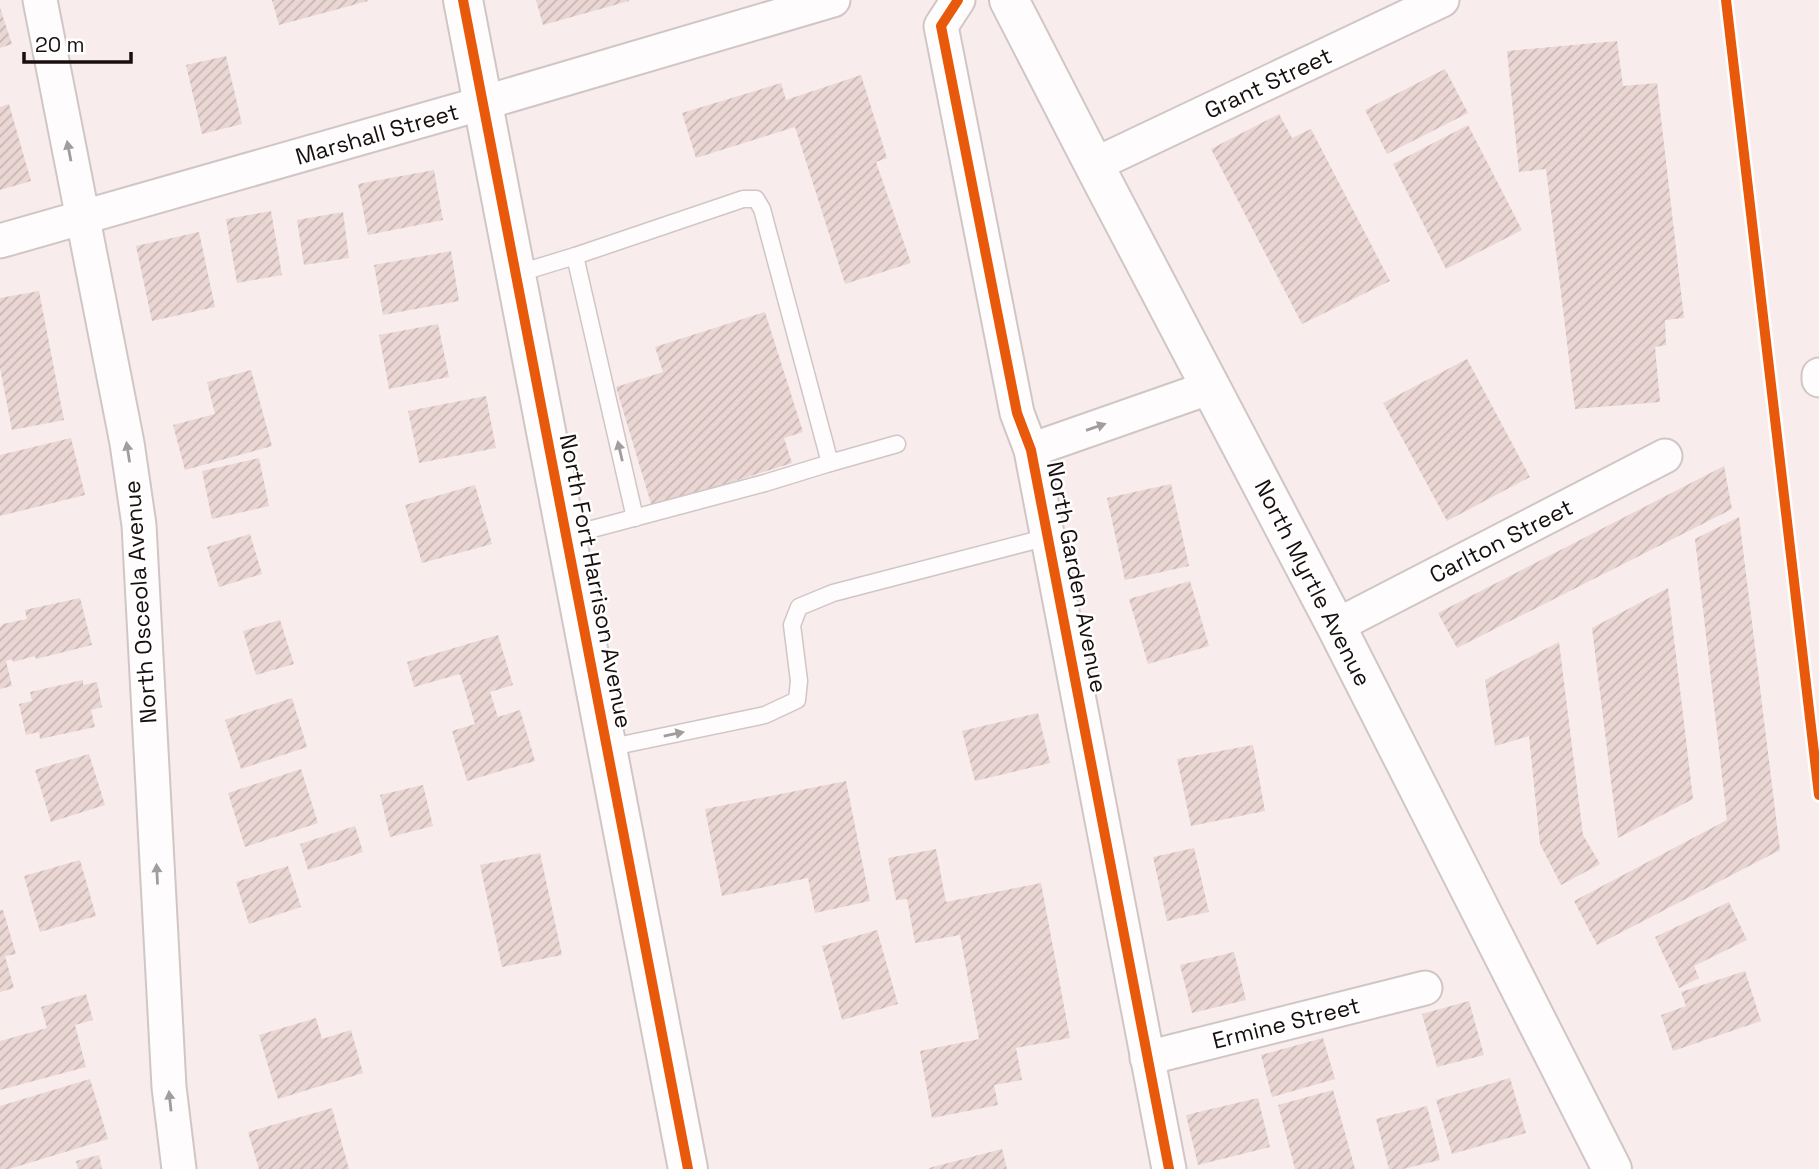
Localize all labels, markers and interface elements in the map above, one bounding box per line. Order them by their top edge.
scale bar [24,21,131,65]
text: 20 m [35,31,85,58]
street label: Grant Street [1199,40,1337,126]
street label: Marshall Street [292,96,462,172]
one-way arrow [63,140,74,162]
one-way arrow [1085,421,1106,432]
street label: North Fort Harrison Avenue [553,431,639,731]
one-way arrow [614,440,625,462]
one-way arrow [122,441,133,463]
street label: North Garden Avenue [1040,459,1114,695]
street label: North Myrtle Avenue [1248,475,1378,691]
street label: North Osceola Avenue [117,479,163,725]
street label: Carlton Street [1424,492,1578,590]
one-way arrow [663,728,685,739]
one-way arrow [152,863,163,885]
street label: Ermine Street [1209,990,1363,1056]
one-way arrow [164,1090,175,1112]

